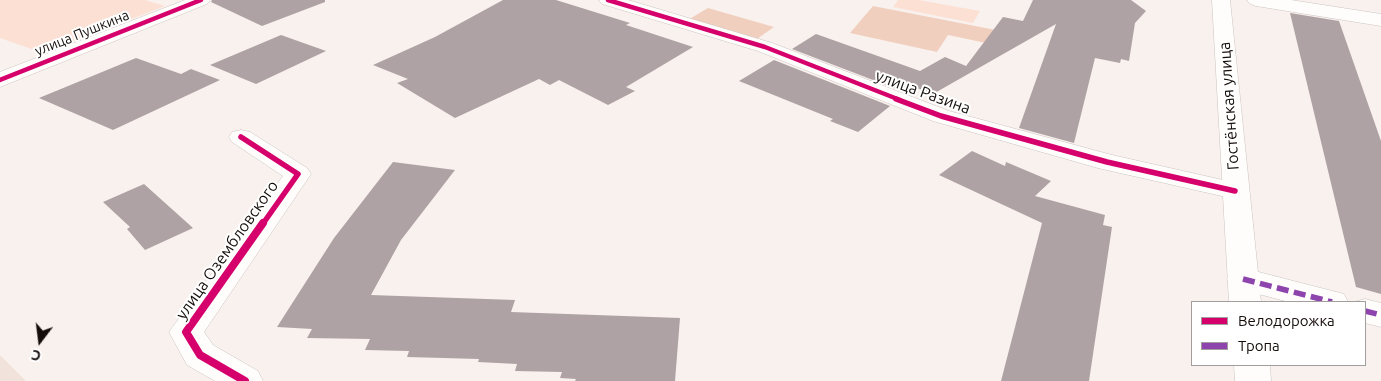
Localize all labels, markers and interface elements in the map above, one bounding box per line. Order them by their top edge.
street label: улица Пушкина [32,6,132,60]
street label: Гостёнская улица [1215,41,1243,171]
street label: улица Разина [873,66,973,118]
street label: улица Озембловского [172,177,282,323]
legend [1191,301,1366,366]
text: Велодорожка [1238,312,1335,329]
north arrow [15,316,65,366]
text: Тропа [1238,337,1280,354]
text: С [30,347,43,364]

